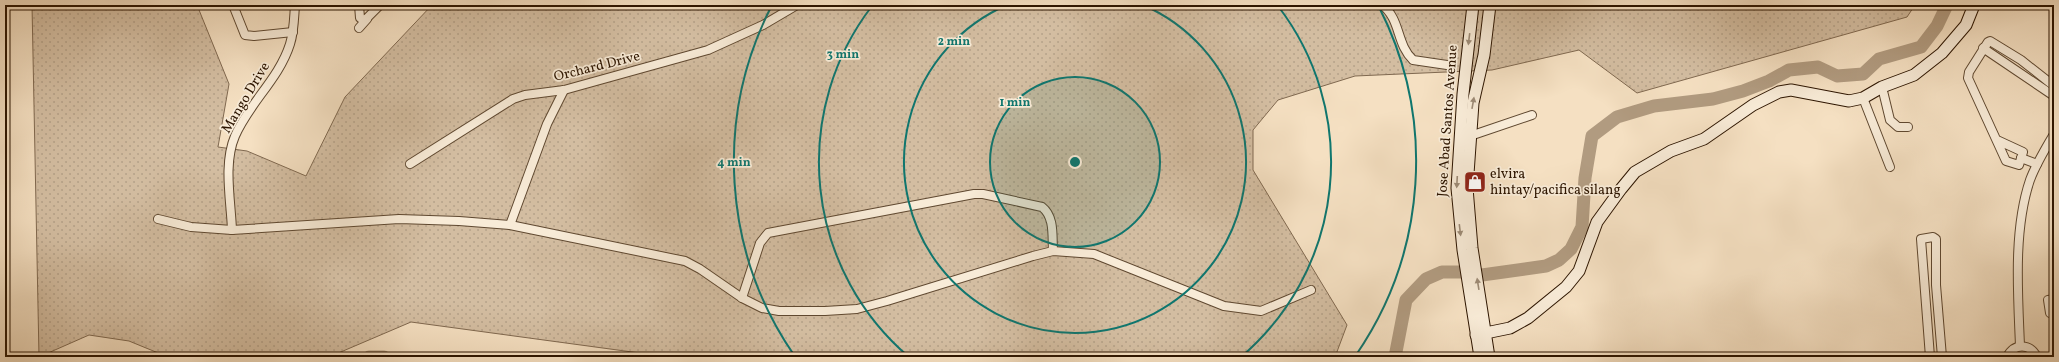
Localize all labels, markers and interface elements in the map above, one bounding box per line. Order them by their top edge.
one-way arrow [1466,33,1472,45]
text: 2 min [938,34,970,50]
street label: Jose Abad Santos Avenue [1433,44,1463,198]
street label: Orchard Drive [552,47,642,87]
text: 3 min [827,47,859,63]
street label: Mango Drive [217,59,275,137]
text: 1 min [1000,95,1031,111]
one-way arrow [1470,97,1476,109]
text: 4 min [717,155,751,171]
centre of rings [1068,155,1082,169]
place label: elvira hintay/pacifica silang [1490,165,1621,200]
shop icon: elvira hintay/pacifica silang [1462,169,1488,195]
one-way arrow [1454,176,1461,188]
one-way arrow [1457,224,1464,236]
one-way arrow [1475,278,1481,290]

